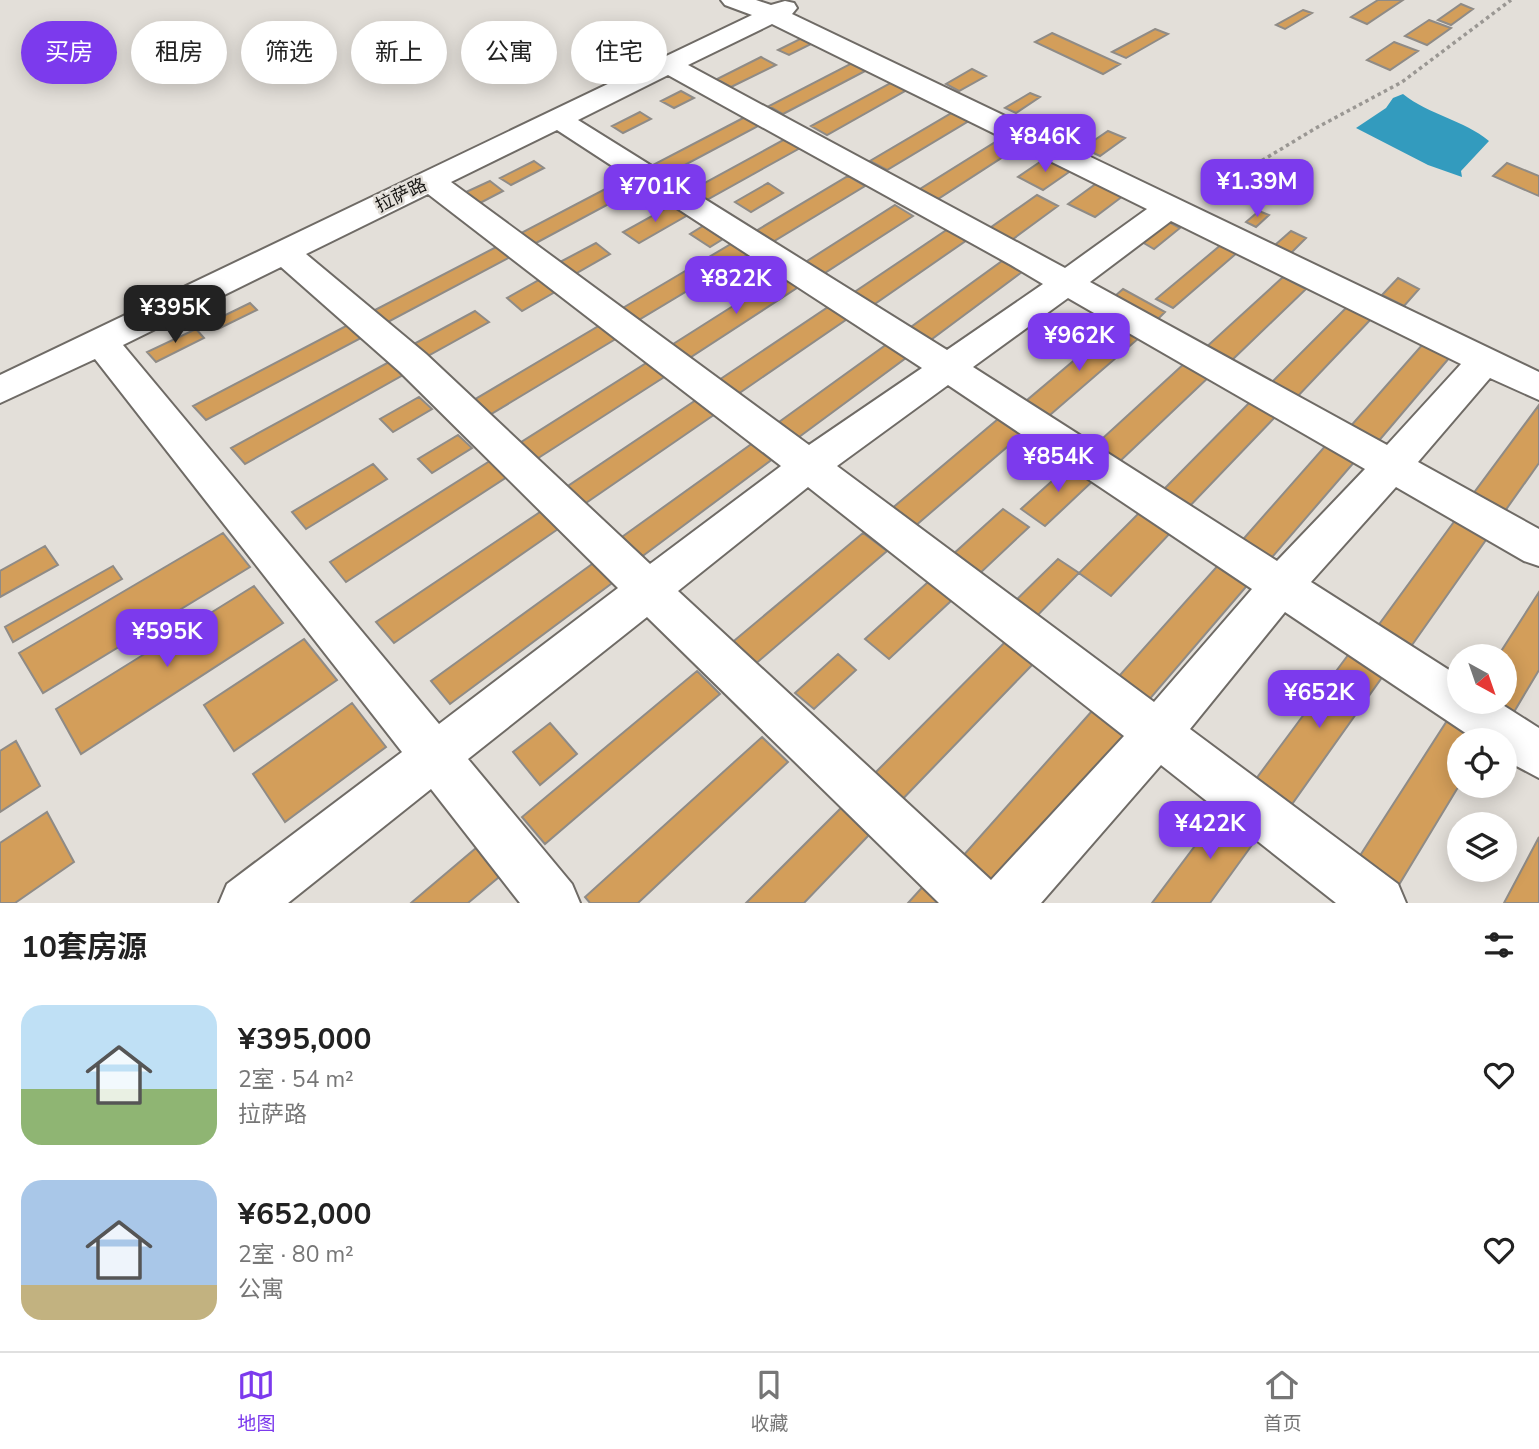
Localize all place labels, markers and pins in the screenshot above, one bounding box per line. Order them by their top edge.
pin: ¥846K [996,114,1094,174]
pin: ¥1.39M [1200,160,1314,219]
pin: ¥701K [606,164,704,224]
pin: ¥822K [687,256,785,316]
pin: ¥395K [126,286,224,345]
pin: ¥962K [1030,314,1128,373]
pin: ¥854K [1009,434,1107,494]
pin: ¥595K [118,610,216,669]
pin: ¥652K [1270,670,1368,730]
pin: ¥422K [1161,802,1259,861]

